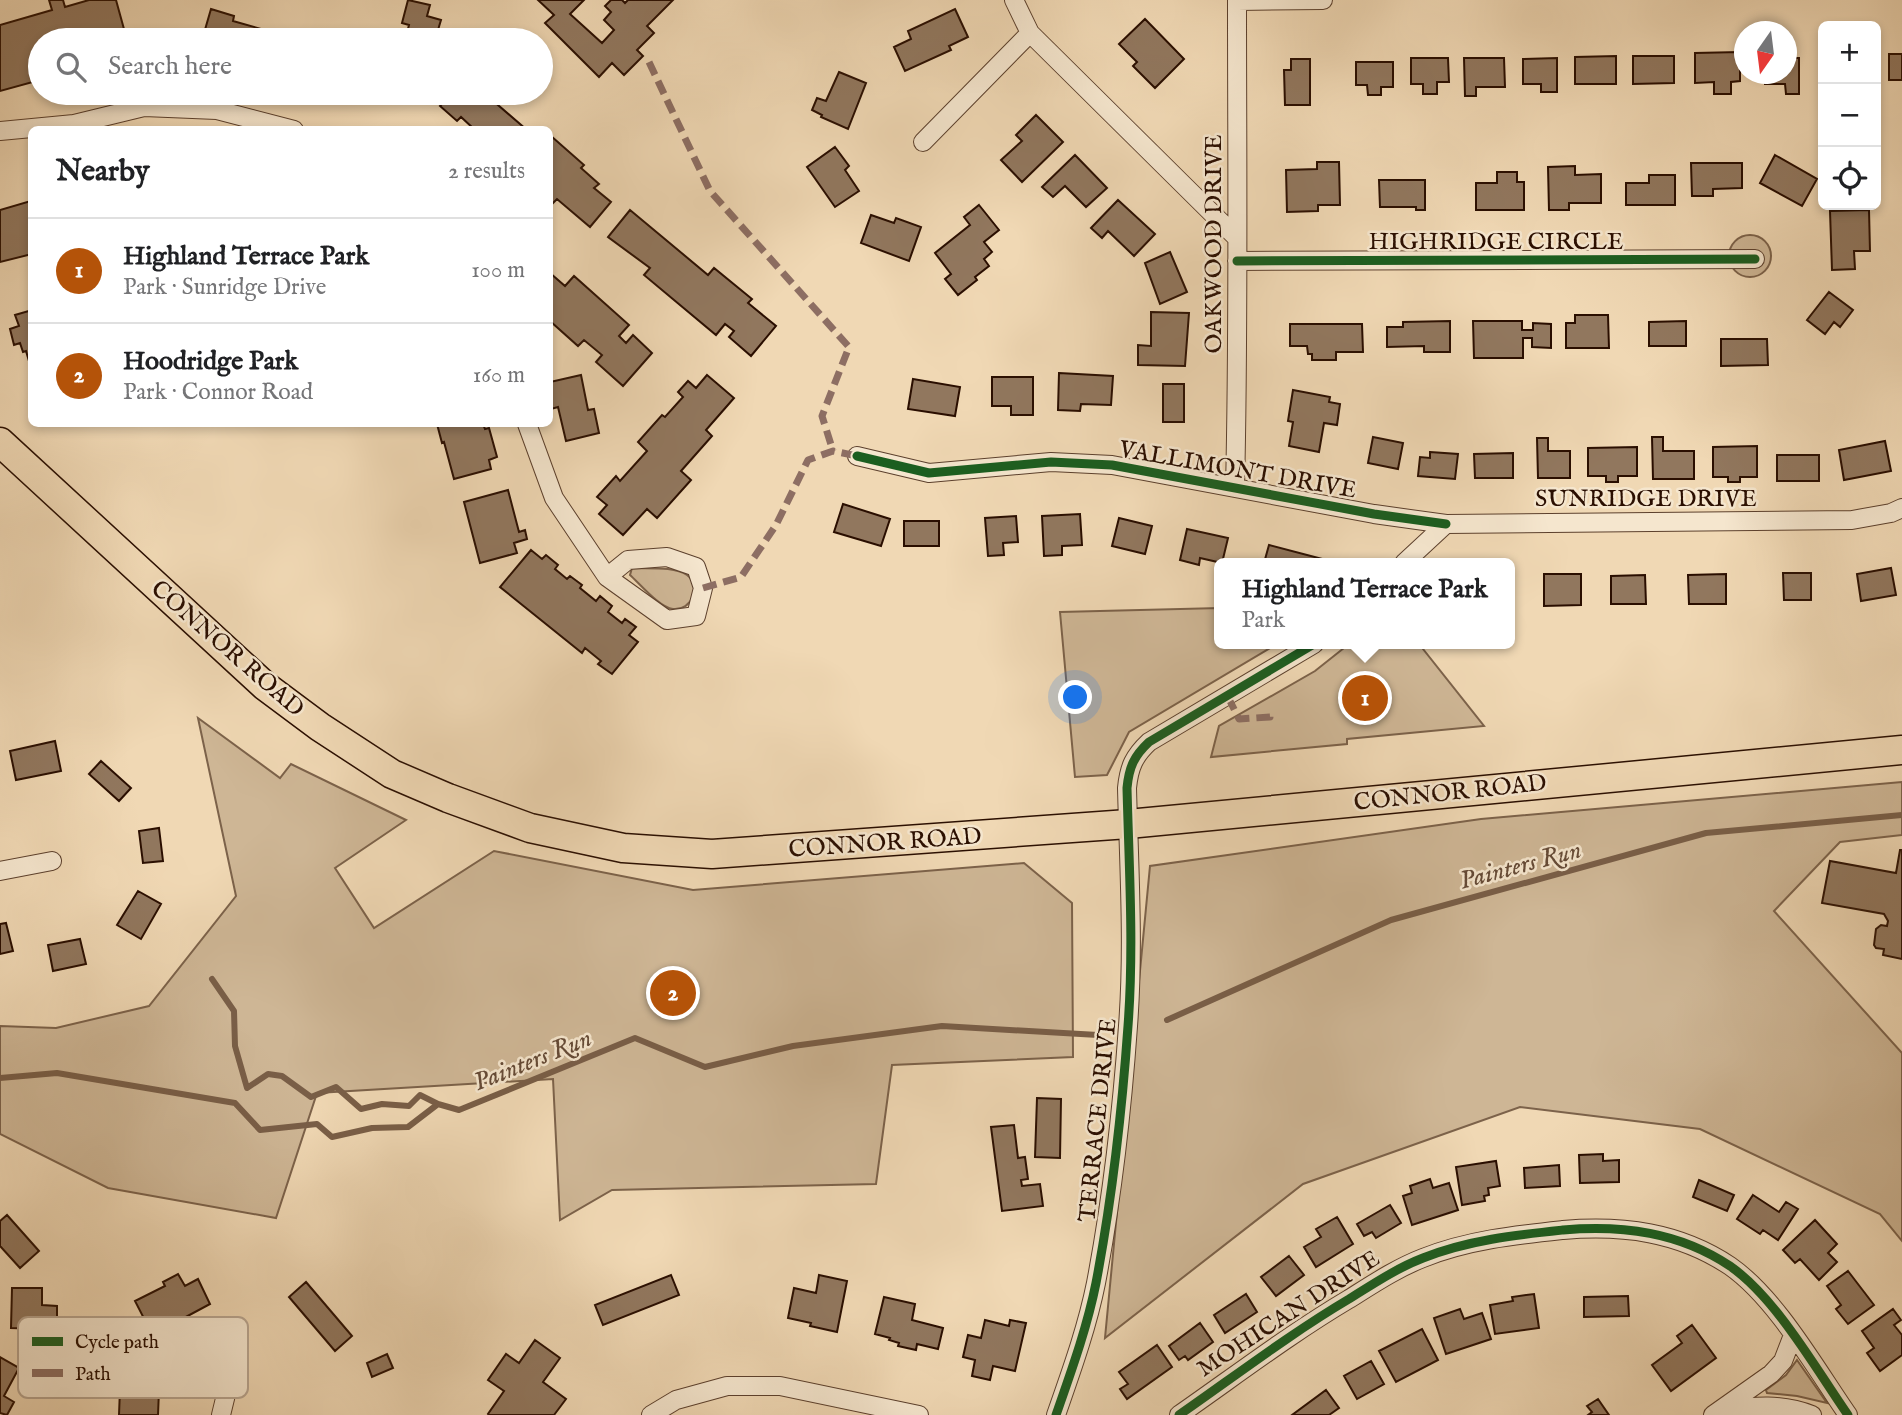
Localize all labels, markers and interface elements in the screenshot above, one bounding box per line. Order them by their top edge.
north arrow [1734,21,1797,84]
map controls [1818,21,1881,210]
button: + [1818,21,1881,84]
search box [28,28,553,105]
icon: search [52,48,90,86]
text: Search here [108,50,232,83]
button: − [1818,84,1881,147]
street label: OAKWOOD DRIVE [1199,134,1230,354]
button: locate [1818,147,1881,210]
text: Nearby [56,153,149,191]
text: 2 results [448,157,525,186]
street label: HIGHRIDGE CIRCLE [1369,227,1623,258]
text: Highland Terrace Park [123,240,369,273]
text: 1 [75,256,83,285]
text: 100 m [471,256,525,285]
text: Park · Sunridge Drive [123,273,326,302]
text: Hoodridge Park [123,345,298,378]
text: 2 [74,361,84,390]
text: 160 m [473,361,525,390]
text: Park · Connor Road [123,378,313,407]
street label: VALLIMONT DRIVE [1116,434,1359,507]
street label: SUNRIDGE DRIVE [1535,484,1757,515]
popup [1214,558,1515,649]
text: Highland Terrace Park [1241,573,1488,606]
street label: CONNOR ROAD [144,574,310,724]
text: Park [1241,606,1285,635]
pin: 1 [1342,672,1388,724]
your location [1058,680,1092,714]
street label: CONNOR ROAD [1352,768,1548,819]
street label: CONNOR ROAD [787,821,983,866]
water label: Painters Run [1456,833,1585,898]
pin: 2 [650,967,696,1019]
street label: TERRACE DRIVE [1072,1017,1125,1224]
water label: Painters Run [468,1022,597,1099]
street label: MOHICAN DRIVE [1192,1244,1386,1385]
legend [18,1317,248,1398]
text: Cycle path [75,1331,159,1355]
text: Path [75,1363,111,1387]

